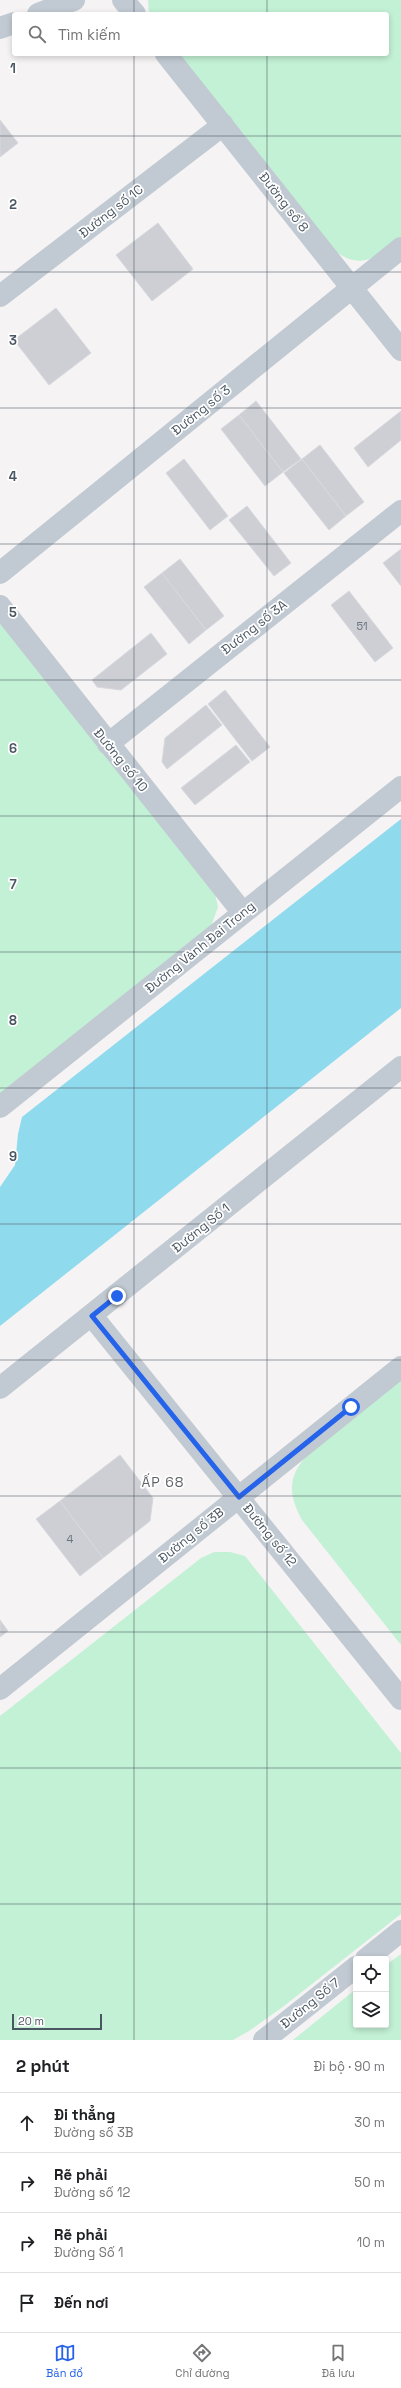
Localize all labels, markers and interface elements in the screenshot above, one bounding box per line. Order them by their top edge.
search box [12,12,389,56]
icon: search [26,23,48,45]
text: Tìm kiếm [58,25,121,44]
text: 1 [10,60,16,77]
street label: Đường số 8 [255,169,313,235]
street label: Đường số 1C [76,181,146,241]
text: 2 [9,196,17,213]
text: 3 [9,332,17,349]
street label: Đường số 3 [168,381,234,439]
text: 4 [9,468,17,485]
street label: Đường số 3A [218,596,290,658]
text: 5 [9,604,17,621]
house number: 51 [356,619,368,633]
street label: Đường số 10 [90,725,152,795]
text: 6 [9,740,17,757]
text: 7 [9,876,17,893]
street label: Đường Vành Đai Trong [141,897,259,997]
text: 8 [9,1012,17,1029]
text: 9 [9,1148,17,1165]
street label: Đường Số 1 [169,1200,233,1256]
route end [108,1287,126,1305]
route start [342,1398,360,1416]
district label: ẤP 68 [141,1473,185,1491]
street label: Đường số 12 [239,1500,301,1570]
street label: Đường số 3B [155,1503,227,1567]
house number: 4 [67,1532,74,1546]
map controls [353,1956,389,2028]
button: locate [353,1956,389,1992]
street label: Đường Số 7 [277,1974,343,2032]
button: layers [353,1992,389,2028]
scale bar [12,2012,102,2031]
text: 20 m [18,2014,44,2028]
text: 2 phút [16,2055,70,2077]
text: Đi bộ · 90 m [314,2058,385,2075]
text: Đi thẳng [54,2105,115,2124]
icon: ahead [16,2112,38,2134]
text: 30 m [354,2114,385,2131]
text: Đường số 3B [54,2124,133,2141]
text: Rẽ phải [54,2165,107,2184]
icon: right [16,2172,38,2194]
text: 50 m [354,2174,385,2191]
text: Đường số 12 [54,2184,130,2201]
text: Rẽ phải [54,2225,107,2244]
icon: right [16,2232,38,2254]
text: 10 m [357,2234,385,2251]
text: Đường Số 1 [54,2244,124,2261]
icon: arrive [16,2292,38,2314]
text: Đến nơi [54,2293,109,2312]
tab: Bản đồ [46,2342,83,2380]
tab: Chỉ đường [175,2342,230,2380]
tab: Đã lưu [322,2342,355,2380]

